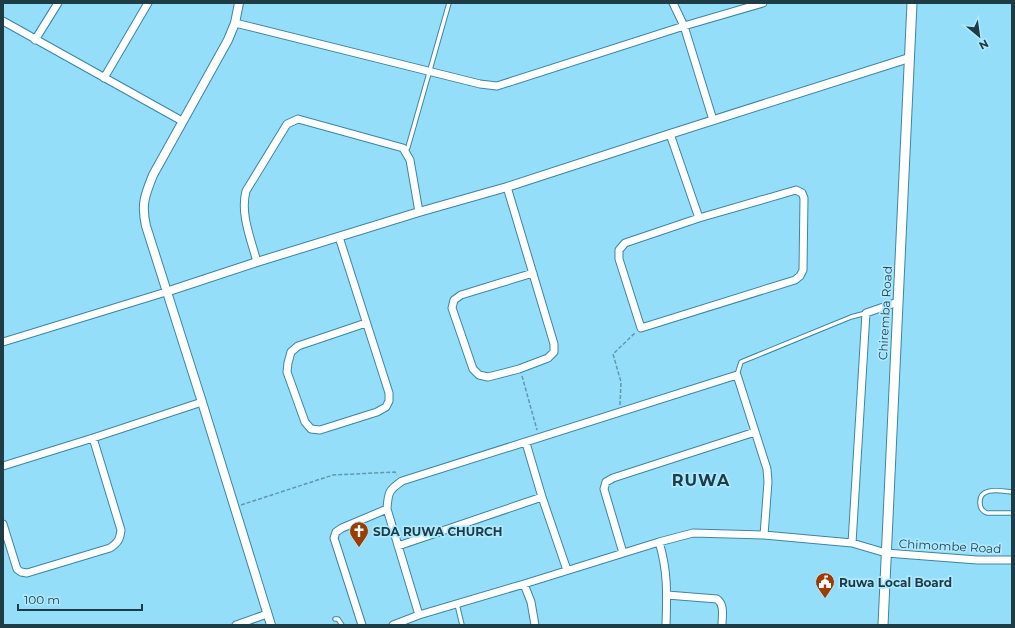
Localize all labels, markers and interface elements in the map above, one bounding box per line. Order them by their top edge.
north arrow [959,16,999,56]
text: N [977,36,991,53]
street label: Chiremba Road [875,266,895,360]
district label: RUWA [672,471,730,490]
church icon: SDA RUWA CHURCH [348,520,370,548]
place label: SDA RUWA CHURCH [373,524,502,539]
street label: Chimombe Road [898,536,1002,556]
public building icon: Ruwa Local Board [814,571,836,599]
place label: Ruwa Local Board [839,575,952,590]
scale bar [18,586,142,612]
text: 100 m [24,592,60,607]

